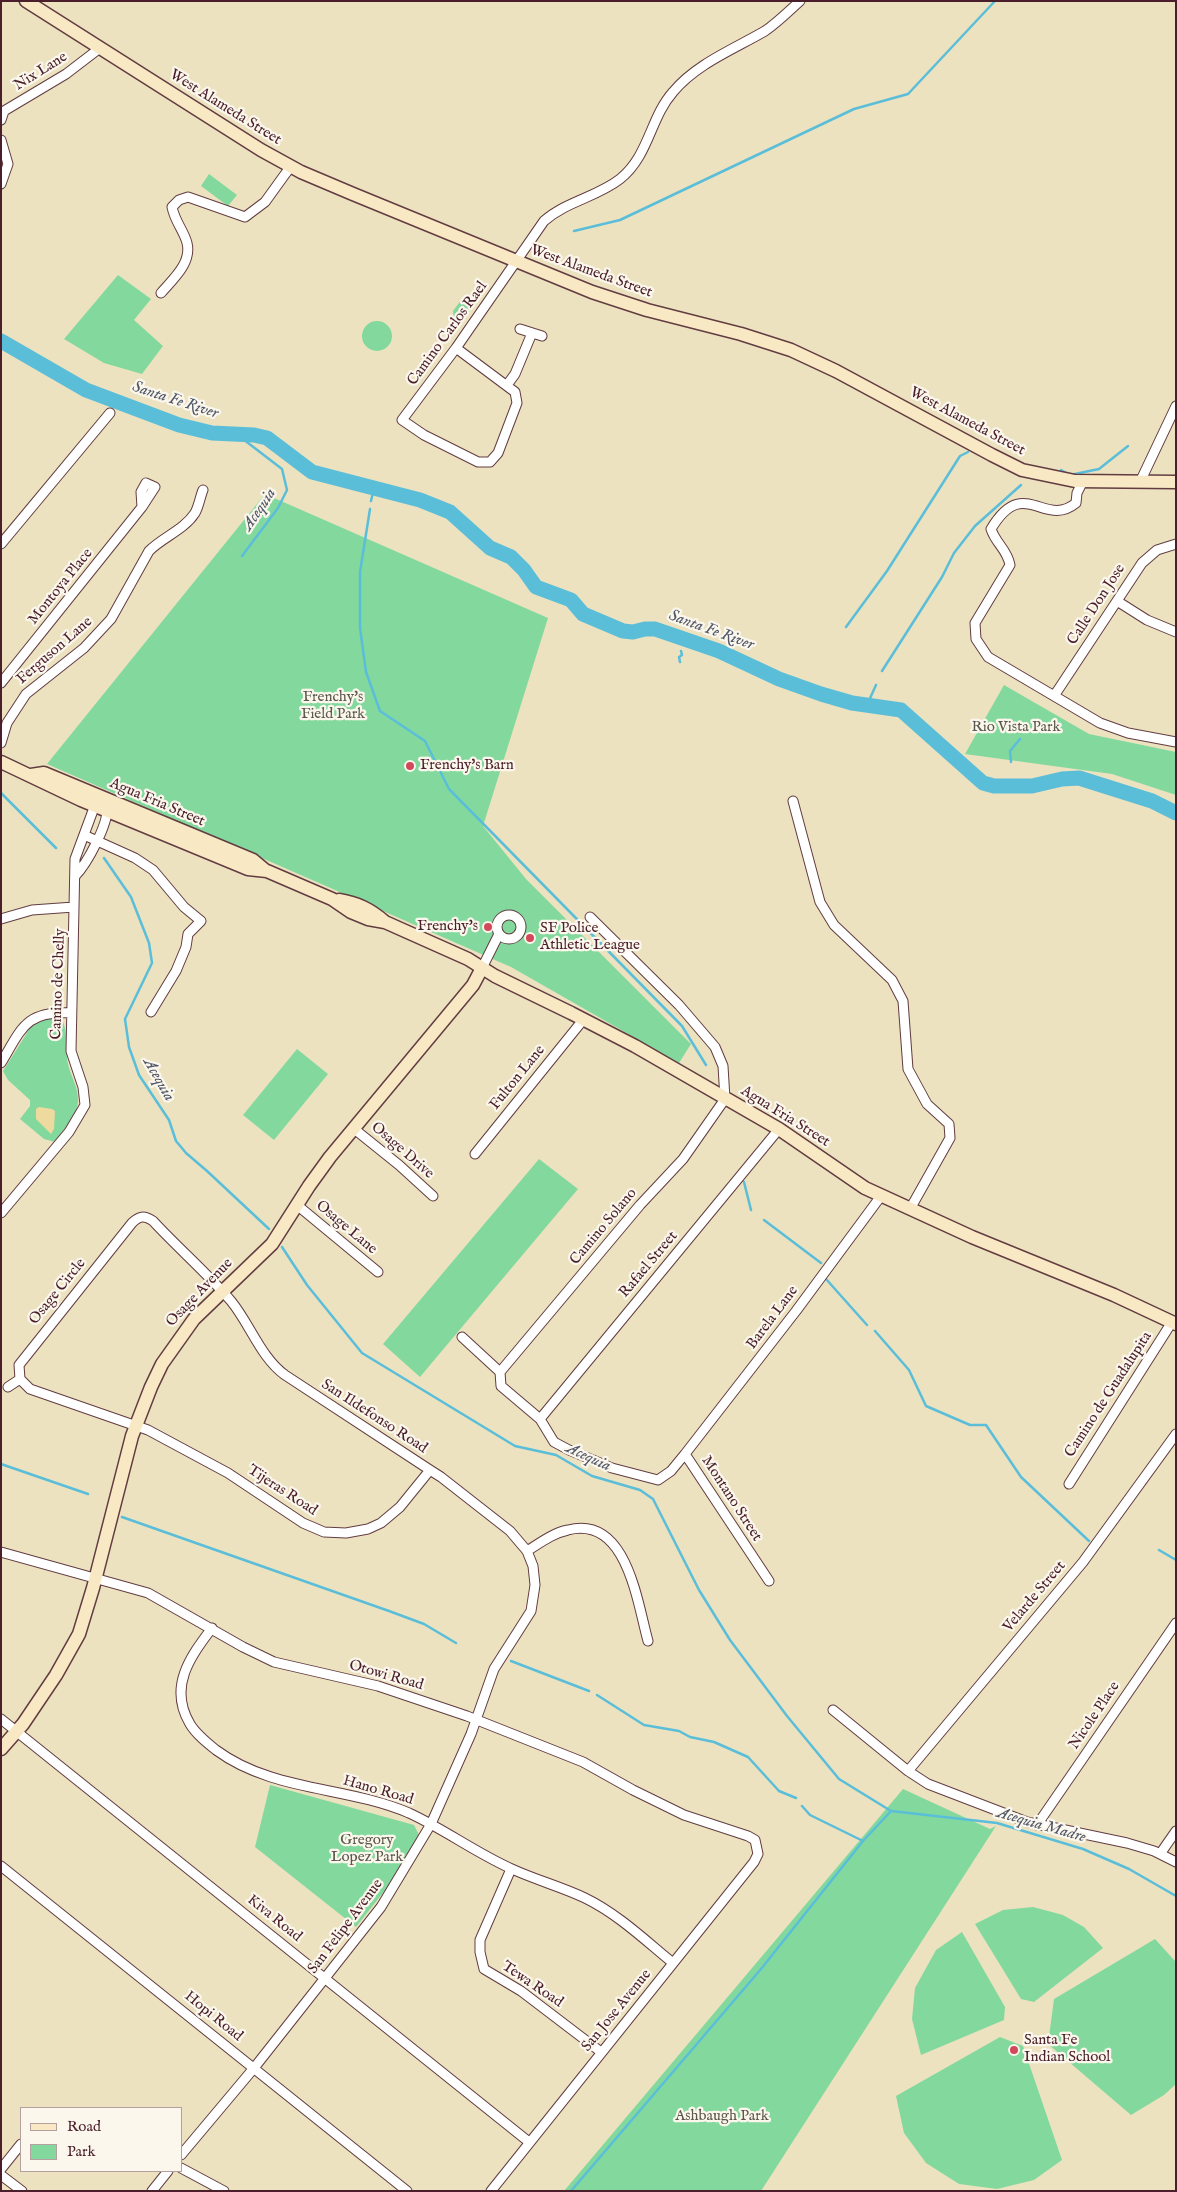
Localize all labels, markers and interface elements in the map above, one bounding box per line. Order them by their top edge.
street label: Nix Lane [11,49,71,95]
street label: West Alameda Street [166,66,284,150]
street label: West Alameda Street [528,242,654,302]
street label: Camino Carlos Rael [404,278,492,390]
water label: Santa Fe River [130,378,220,424]
street label: West Alameda Street [906,384,1028,460]
water label: Acequia [239,485,281,535]
street label: Montoya Place [25,545,97,629]
street label: Calle Don Jose [1064,561,1130,649]
water label: Santa Fe River [666,607,756,655]
street label: Ferguson Lane [14,613,96,689]
park label: Frenchy's Field Park [301,689,365,724]
park label: Rio Vista Park [971,719,1061,737]
place label: Frenchy's Barn [420,757,514,775]
marker: Frenchy's Barn [404,760,416,772]
street label: Agua Fria Street [107,775,207,831]
place label: Frenchy's [417,918,478,936]
place label: SF Police Athletic League [540,920,640,955]
marker: Frenchy's [482,921,494,933]
street label: Camino de Chelly [48,928,70,1040]
marker: SF Police Athletic League [524,932,536,944]
street label: Fulton Lane [487,1042,549,1114]
water label: Acequia [138,1055,178,1105]
street label: Agua Fria Street [737,1082,833,1152]
street label: Osage Drive [367,1119,437,1183]
street label: Camino Solano [567,1185,641,1269]
street label: Osage Lane [312,1197,380,1259]
street label: Rafael Street [616,1228,682,1302]
street label: Osage Circle [26,1255,90,1329]
street label: Osage Avenue [163,1255,237,1331]
street label: Barela Lane [743,1283,803,1353]
street label: Camino de Guadalupita [1062,1329,1156,1461]
street label: San Ildefonso Road [318,1376,430,1458]
water label: Acequia [563,1439,613,1477]
street label: Montano Street [697,1453,765,1545]
street label: Tijeras Road [244,1462,320,1520]
street label: Velarde Street [1000,1558,1070,1636]
street label: Otowi Road [347,1657,425,1695]
street label: Nicole Place [1066,1679,1124,1753]
street label: Hano Road [341,1772,415,1810]
water label: Acequia Madre [994,1804,1088,1848]
park label: Gregory Lopez Park [331,1832,403,1867]
street label: San Felipe Avenue [305,1876,387,1978]
street label: Kiva Road [243,1892,305,1946]
street label: Tewa Road [498,1958,566,2012]
street label: San Jose Avenue [578,1966,656,2056]
street label: Hopi Road [180,1988,246,2046]
place label: Santa Fe Indian School [1024,2032,1110,2067]
marker: Santa Fe Indian School [1008,2044,1020,2056]
legend [20,2107,182,2172]
park label: Ashbaugh Park [675,2108,769,2126]
text: Road [67,2117,101,2136]
text: Park [67,2142,96,2161]

